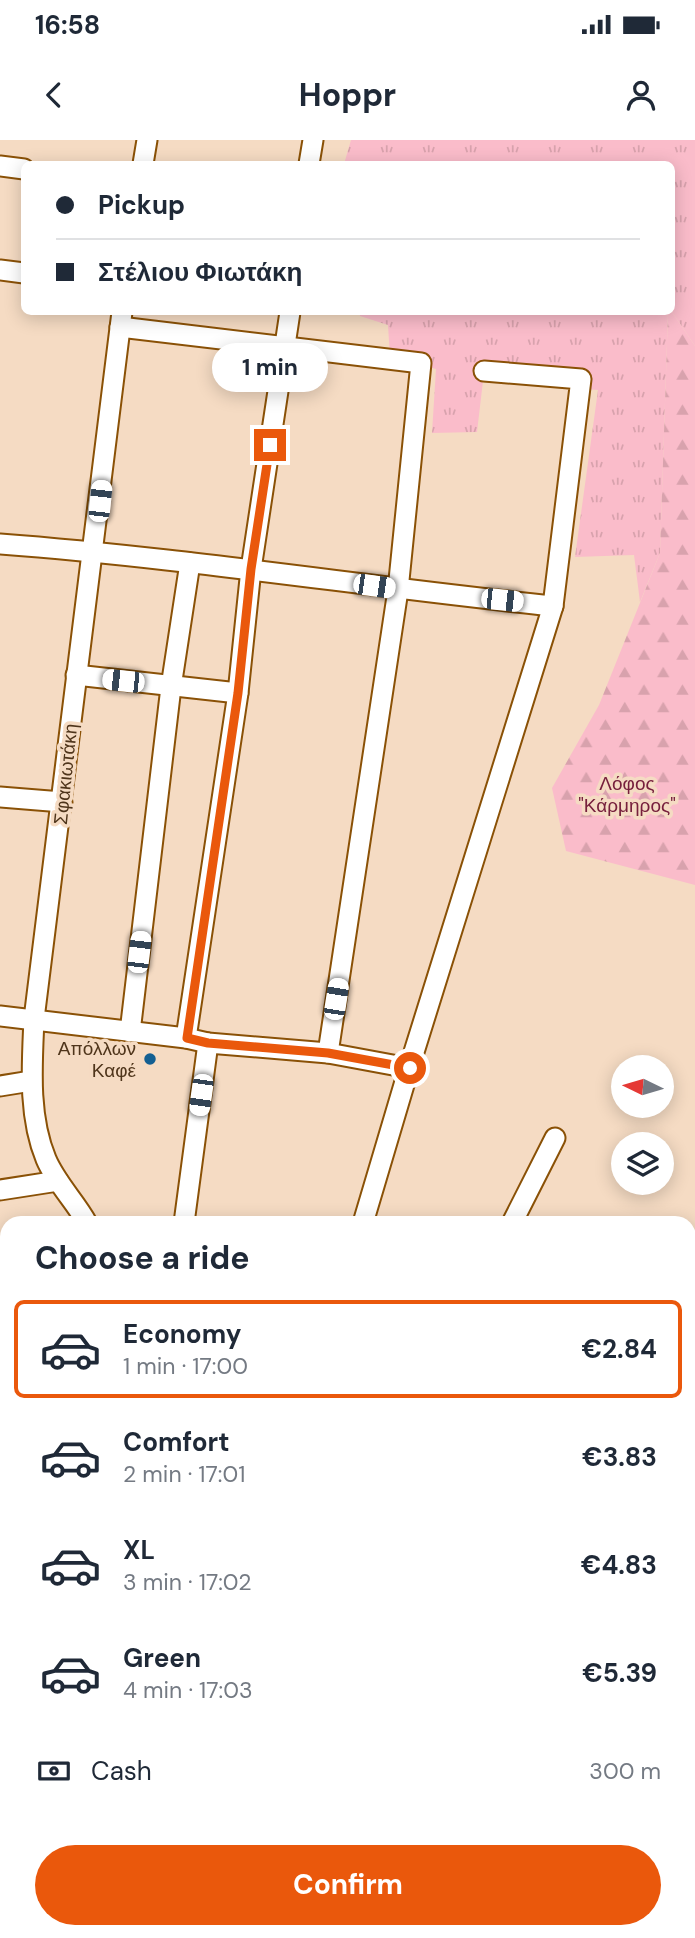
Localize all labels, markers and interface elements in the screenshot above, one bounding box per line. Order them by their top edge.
text: 16:58 [35,8,100,42]
text: Hoppr [299,74,396,116]
icon: back [35,76,73,114]
icon: person [622,76,660,114]
text: Pickup [98,188,185,222]
text: Στέλιου Φιωτάκη [98,255,302,289]
callout: 1 min [212,344,328,392]
text: 1 min [242,352,298,382]
route end [254,429,286,461]
car [88,479,113,523]
car [352,573,397,599]
car [481,587,524,613]
car [102,668,145,694]
street label: Σφακιωτάκη [48,722,83,826]
park label: Λόφος "Κάρμηρος" [578,771,676,818]
car [127,930,152,974]
car [323,977,350,1021]
place label: Απόλλων Καφέ [58,1036,137,1083]
marker: Απόλλων Καφέ [142,1051,158,1067]
route start [394,1052,426,1084]
north arrow [611,1055,674,1118]
map controls [611,1055,674,1195]
car [188,1073,215,1117]
button: layers [611,1132,674,1195]
text: Choose a ride [35,1237,250,1279]
text: Economy [123,1317,241,1351]
icon: car [39,1318,102,1381]
text: €2.84 [582,1332,657,1366]
text: 1 min · 17:00 [123,1351,248,1381]
text: Comfort [123,1425,229,1459]
icon: car [39,1426,102,1489]
text: €3.83 [582,1440,657,1474]
text: 2 min · 17:01 [123,1459,245,1489]
text: XL [123,1533,155,1567]
icon: car [39,1534,102,1597]
text: €4.83 [581,1548,657,1582]
text: 3 min · 17:02 [123,1567,252,1597]
text: Green [123,1641,201,1675]
icon: car [39,1642,102,1705]
text: €5.39 [582,1656,657,1690]
text: 4 min · 17:03 [123,1675,253,1705]
icon: cash [35,1752,73,1790]
text: Cash [91,1754,152,1788]
text: 300 m [589,1756,661,1786]
button: Confirm [35,1845,661,1925]

